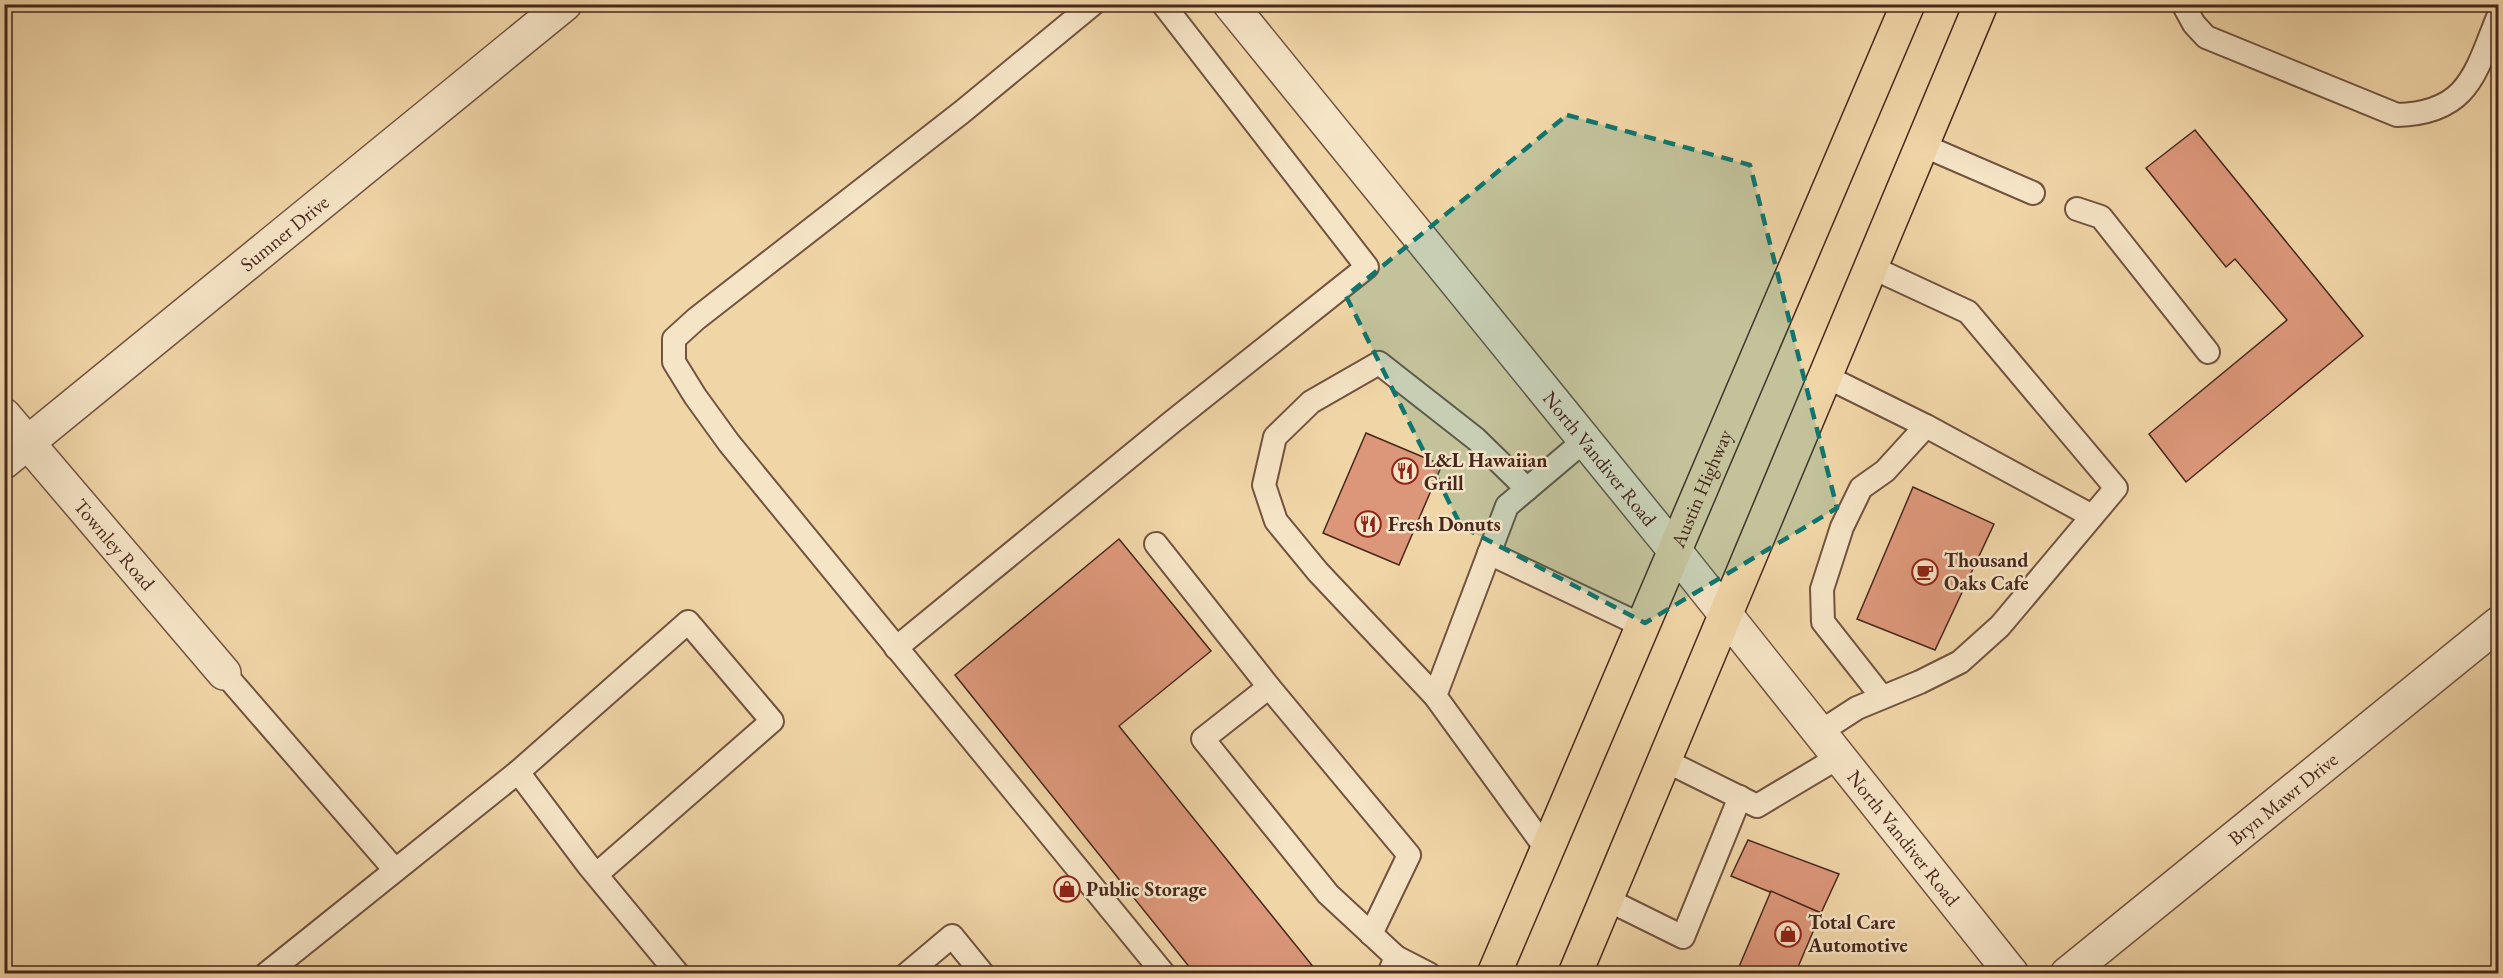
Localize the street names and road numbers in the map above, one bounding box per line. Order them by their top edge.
street label: Sumner Drive [235,189,334,277]
street label: North Vandiver Road [1537,386,1663,532]
street label: Austin Highway [1664,425,1738,552]
street label: Townley Road [68,493,161,596]
street label: Bryn Mawr Drive [2223,746,2343,851]
street label: North Vandiver Road [1841,765,1966,912]

